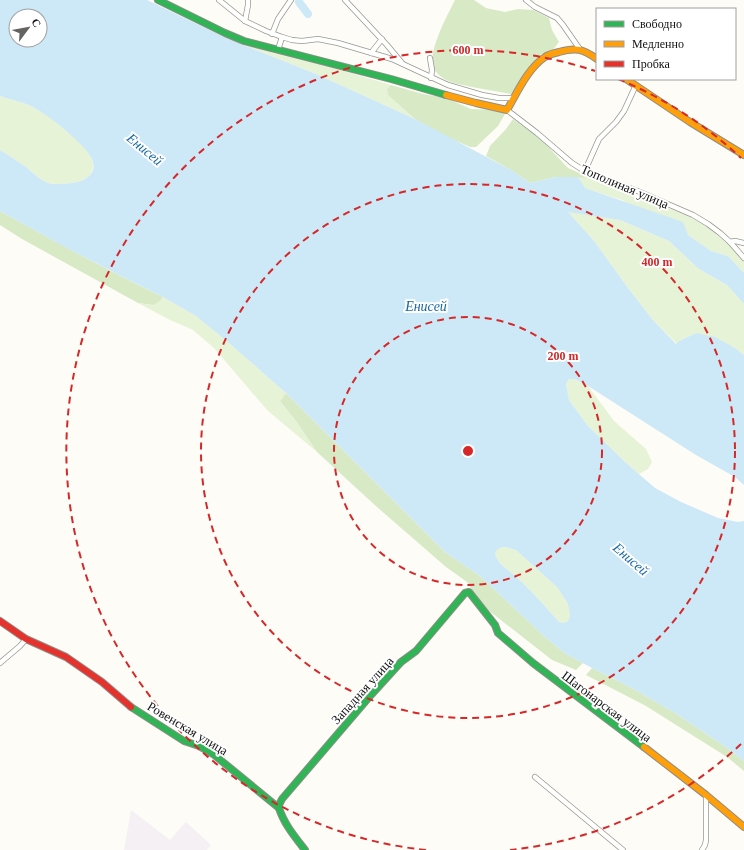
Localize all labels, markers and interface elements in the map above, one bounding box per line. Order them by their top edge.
north arrow [8,8,48,48]
legend [596,8,736,80]
text: С [29,16,44,29]
text: Свободно [632,17,682,31]
text: Медленно [632,37,684,51]
text: 600 m [453,43,484,57]
text: Пробка [632,57,670,71]
water label: Енисей [123,130,165,169]
street label: Тополиная улица [578,161,671,212]
text: 400 m [642,255,673,269]
water label: Енисей [404,299,447,314]
text: 200 m [548,349,579,363]
centre of rings [461,444,475,458]
water label: Енисей [609,539,651,579]
street label: Западная улица [328,653,397,727]
street label: Шагонарская улица [559,668,655,745]
street label: Ровенская улица [145,699,231,758]

